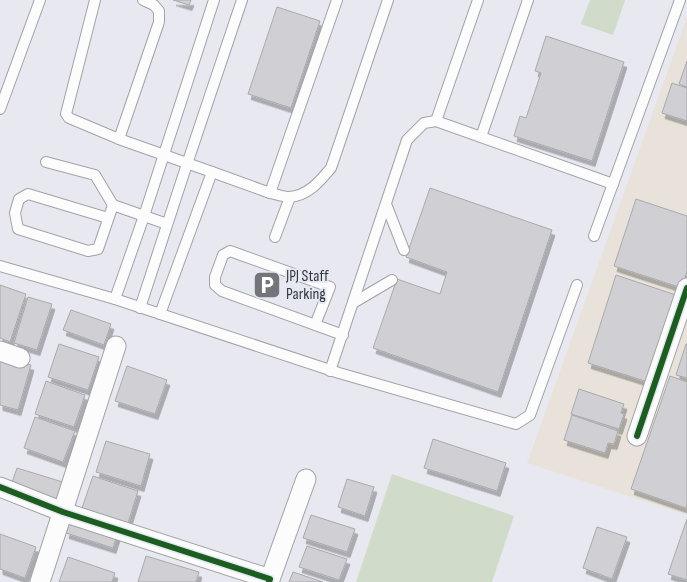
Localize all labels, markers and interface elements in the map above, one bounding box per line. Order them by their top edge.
place label: JPJ Staff Parking [285,267,329,304]
parking icon: JPJ Staff Parking [252,270,282,300]

